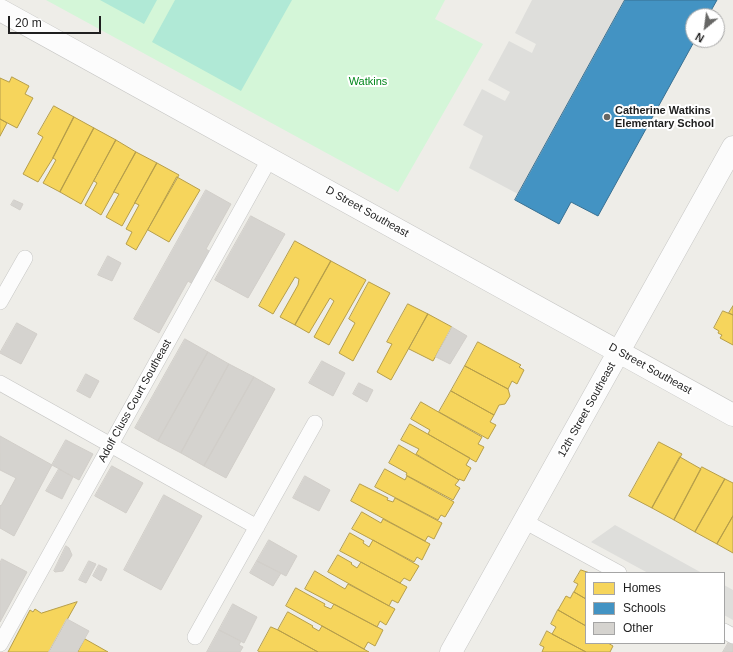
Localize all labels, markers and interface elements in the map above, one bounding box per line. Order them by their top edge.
scale bar [10,8,103,34]
north arrow [685,8,725,48]
text: 20 m [15,16,42,30]
text: N [693,30,706,45]
park label: Watkins [349,75,387,89]
place label: Catherine Watkins Elementary School [615,104,714,130]
marker: Catherine Watkins Elementary School [602,112,612,122]
street label: D Street Southeast [323,184,411,240]
street label: Adolf Cluss Court Southeast [96,337,174,465]
street label: D Street Southeast [606,341,694,397]
street label: 12th Street Southeast [555,360,619,460]
legend [585,572,725,644]
text: Homes [623,581,661,595]
text: Schools [623,601,666,615]
text: Other [623,621,653,635]

